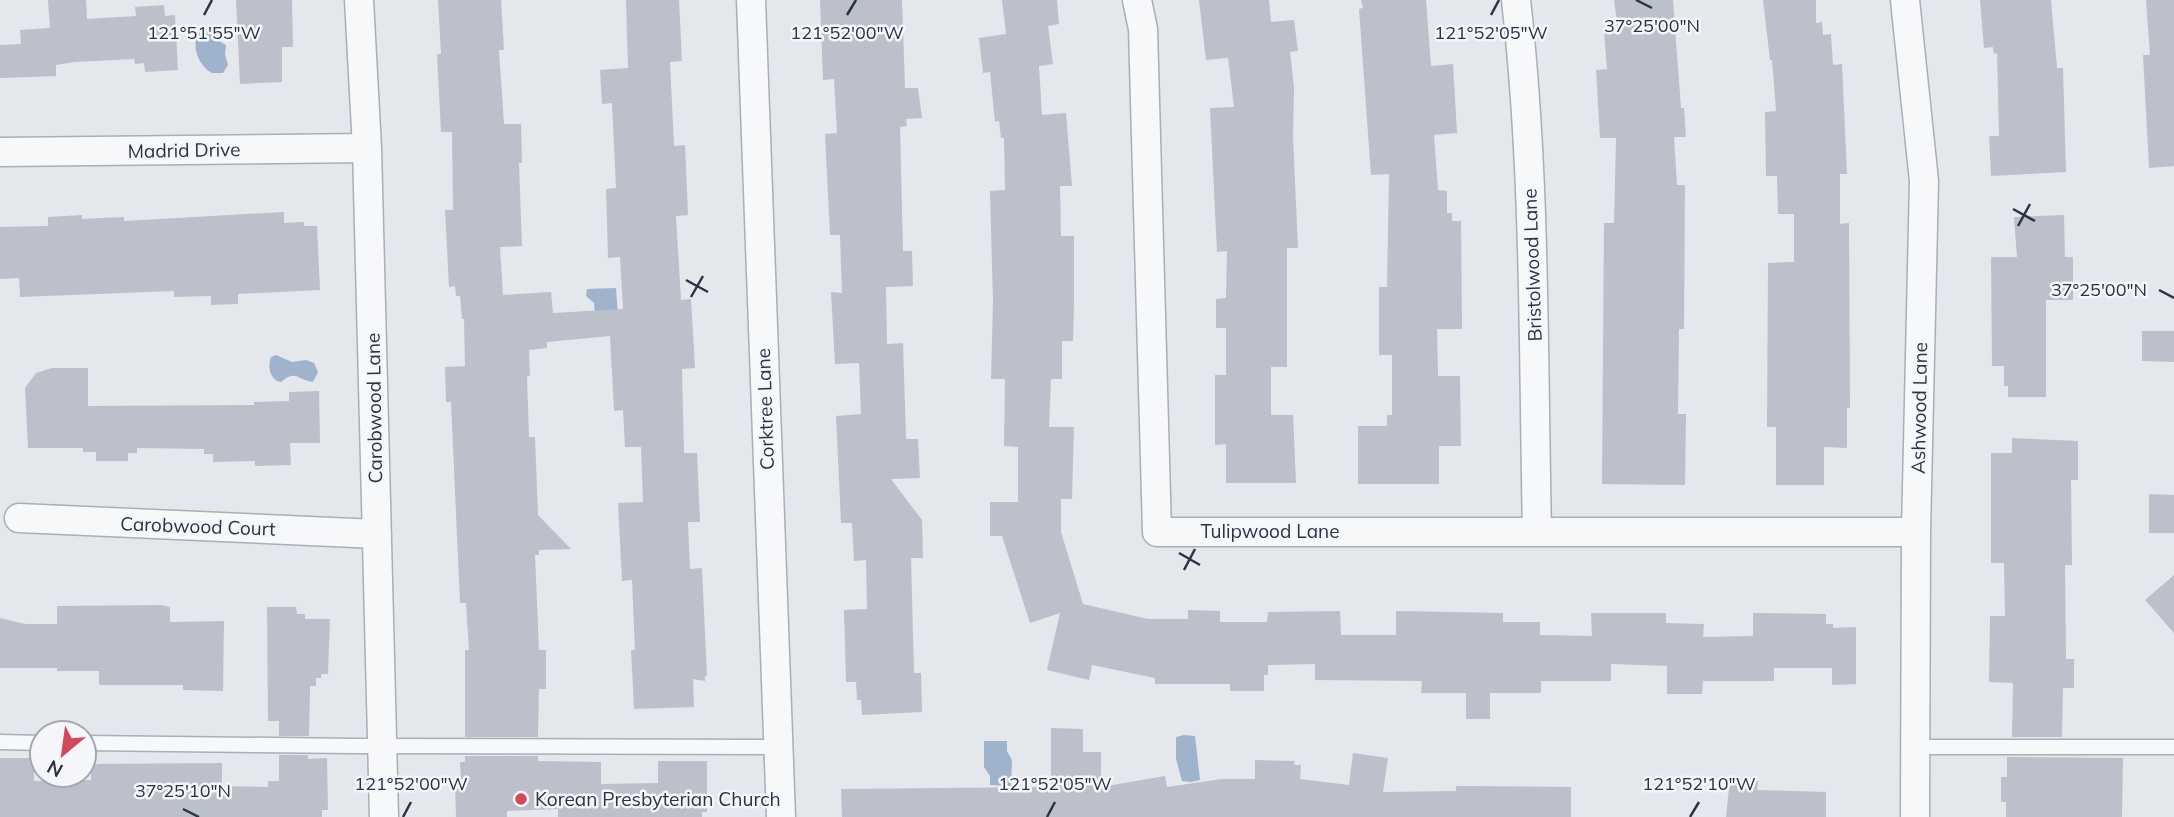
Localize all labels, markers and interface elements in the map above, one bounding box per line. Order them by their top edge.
text: 37°25'00"N [1604,14,1700,37]
text: 121°51'55"W [147,21,261,44]
text: 121°52'00"W [790,21,904,44]
text: 121°52'05"W [1434,21,1548,44]
street label: Madrid Drive [127,137,241,163]
street label: Bristolwood Lane [1517,188,1547,342]
text: 37°25'00"N [2051,278,2147,301]
street label: Carobwood Lane [361,332,387,484]
street label: Ashwood Lane [1906,342,1932,474]
street label: Corktree Lane [751,348,779,470]
street label: Carobwood Court [120,511,277,541]
street label: Tulipwood Lane [1200,519,1340,543]
north arrow [28,719,98,789]
text: N [43,755,67,783]
text: 121°52'00"W [354,772,468,795]
text: 121°52'05"W [998,772,1112,795]
text: 121°52'10"W [1642,772,1756,795]
text: 37°25'10"N [135,779,231,802]
place label: Korean Presbyterian Church [535,787,781,811]
marker: Korean Presbyterian Church [513,791,529,807]

